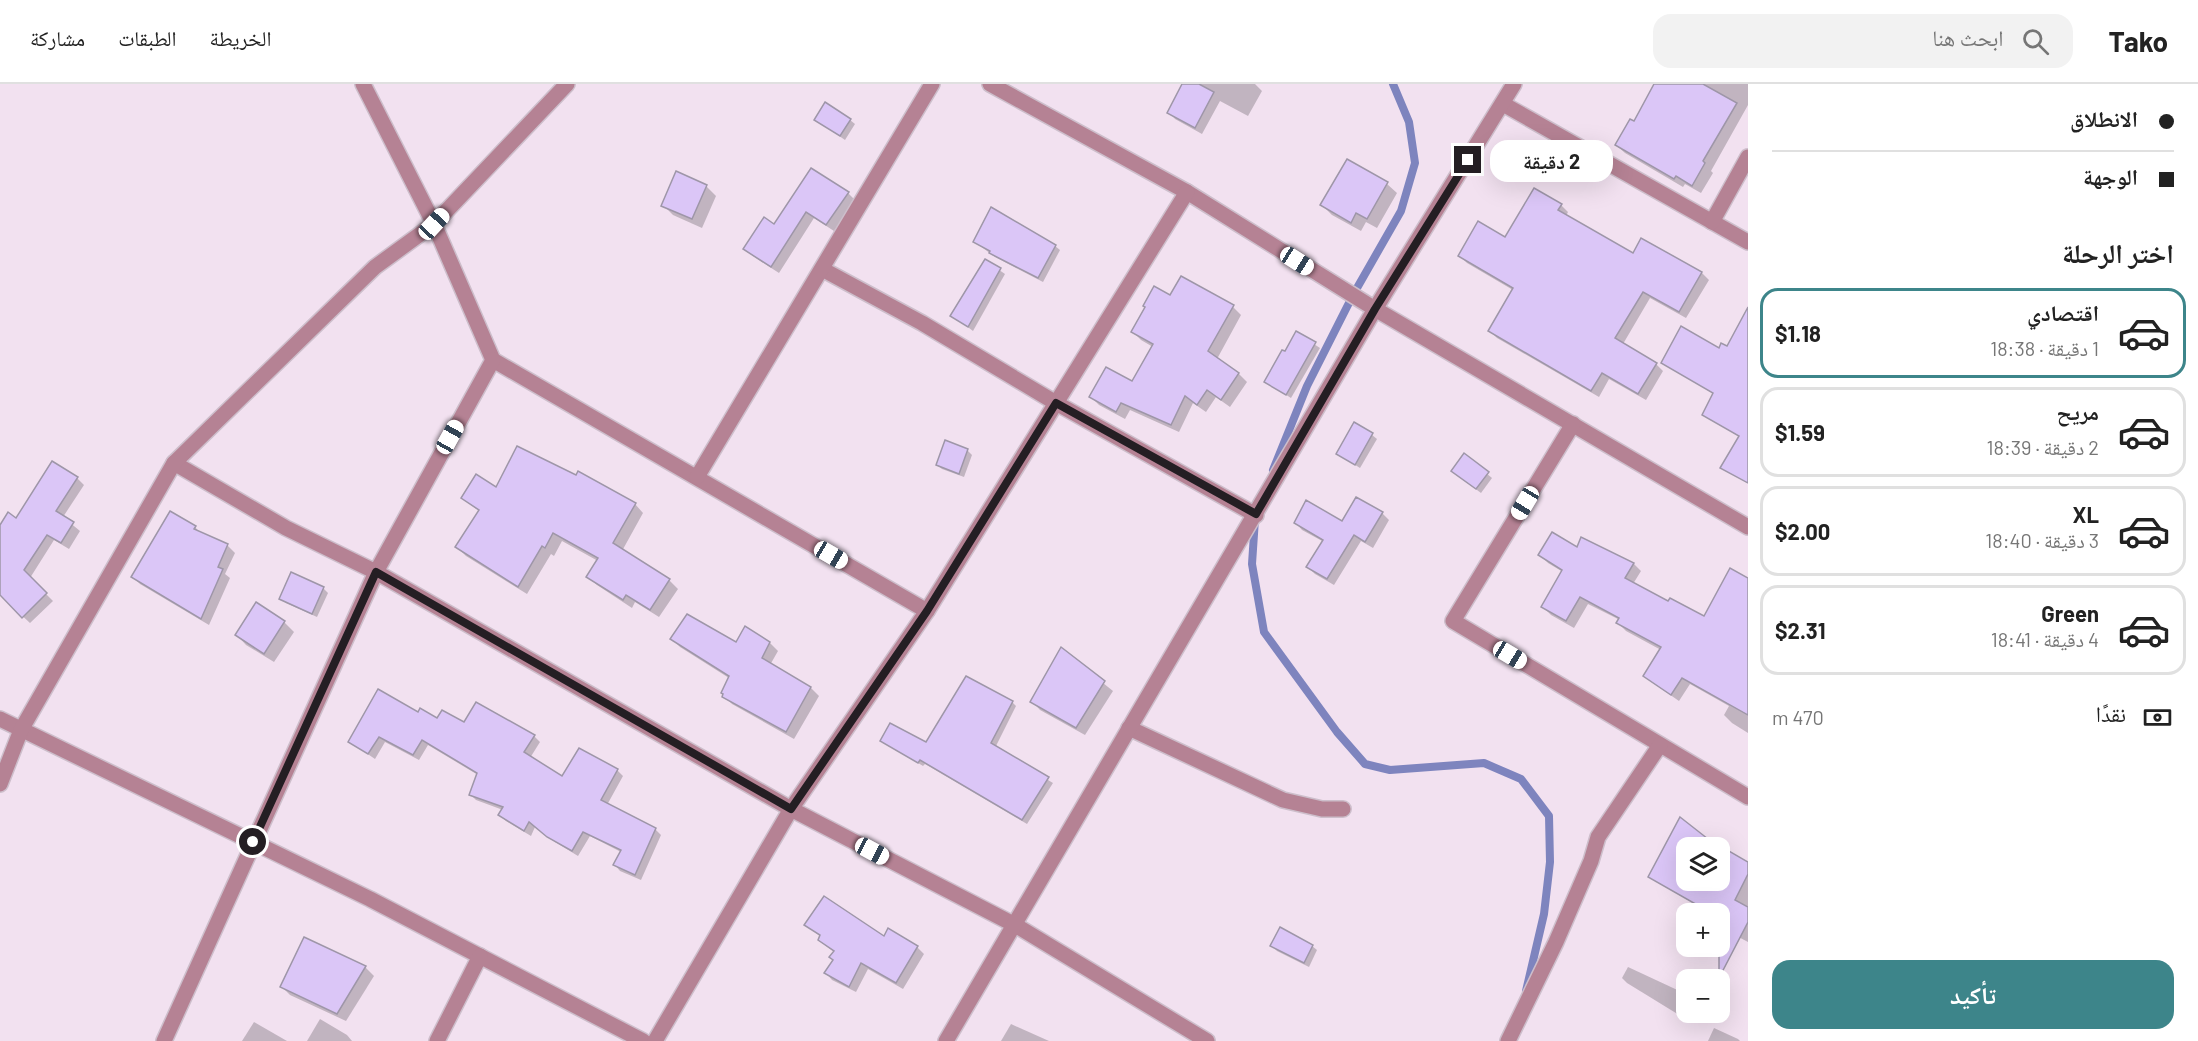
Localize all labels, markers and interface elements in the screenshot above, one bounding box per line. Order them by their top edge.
search box [1653,14,2073,68]
text: ابحث هنا [1932,24,2004,50]
text: Tako [2109,24,2168,58]
text: مشاركة [30,25,85,50]
text: الطبقات [118,25,177,50]
text: الخريطة [210,25,271,50]
icon: search [2019,25,2052,58]
text: الانطلاق [2070,105,2138,131]
callout: 2 دقيقة [1489,139,1612,181]
route end [1454,146,1481,173]
text: 2 دقيقة [1523,149,1580,173]
text: الوجهة [2083,163,2138,189]
car [415,205,453,243]
text: اختر الرحلة [2062,236,2174,268]
car [1277,244,1317,278]
text: اقتصادي [2027,299,2099,325]
icon: car [2117,306,2171,360]
text: $1.18 [1775,320,1821,346]
text: 1 دقيقة · 18:38 [1990,336,2099,360]
text: مريح [2056,398,2099,424]
icon: car [2117,405,2171,459]
car [433,417,467,457]
text: $1.59 [1775,419,1825,445]
text: 2 دقيقة · 18:39 [1986,435,2099,459]
car [1508,483,1542,523]
text: XL [2073,501,2099,527]
icon: car [2117,504,2171,558]
text: $2.00 [1775,518,1830,544]
text: 3 دقيقة · 18:40 [1985,528,2099,552]
car [811,538,851,572]
text: Green [2041,600,2099,626]
icon: car [2117,603,2171,657]
text: $2.31 [1775,617,1825,643]
text: 4 دقيقة · 18:41 [1991,627,2099,651]
car [1490,638,1530,672]
text: نقدًا [2096,700,2126,726]
icon: cash [2141,701,2174,734]
text: 470 m [1772,705,1824,729]
route start [239,828,266,855]
car [852,835,892,867]
map controls [1676,837,1730,1023]
button: layers [1676,837,1730,891]
button: + [1676,903,1730,957]
button: تأكيد [1772,960,2174,1029]
button: − [1676,969,1730,1023]

